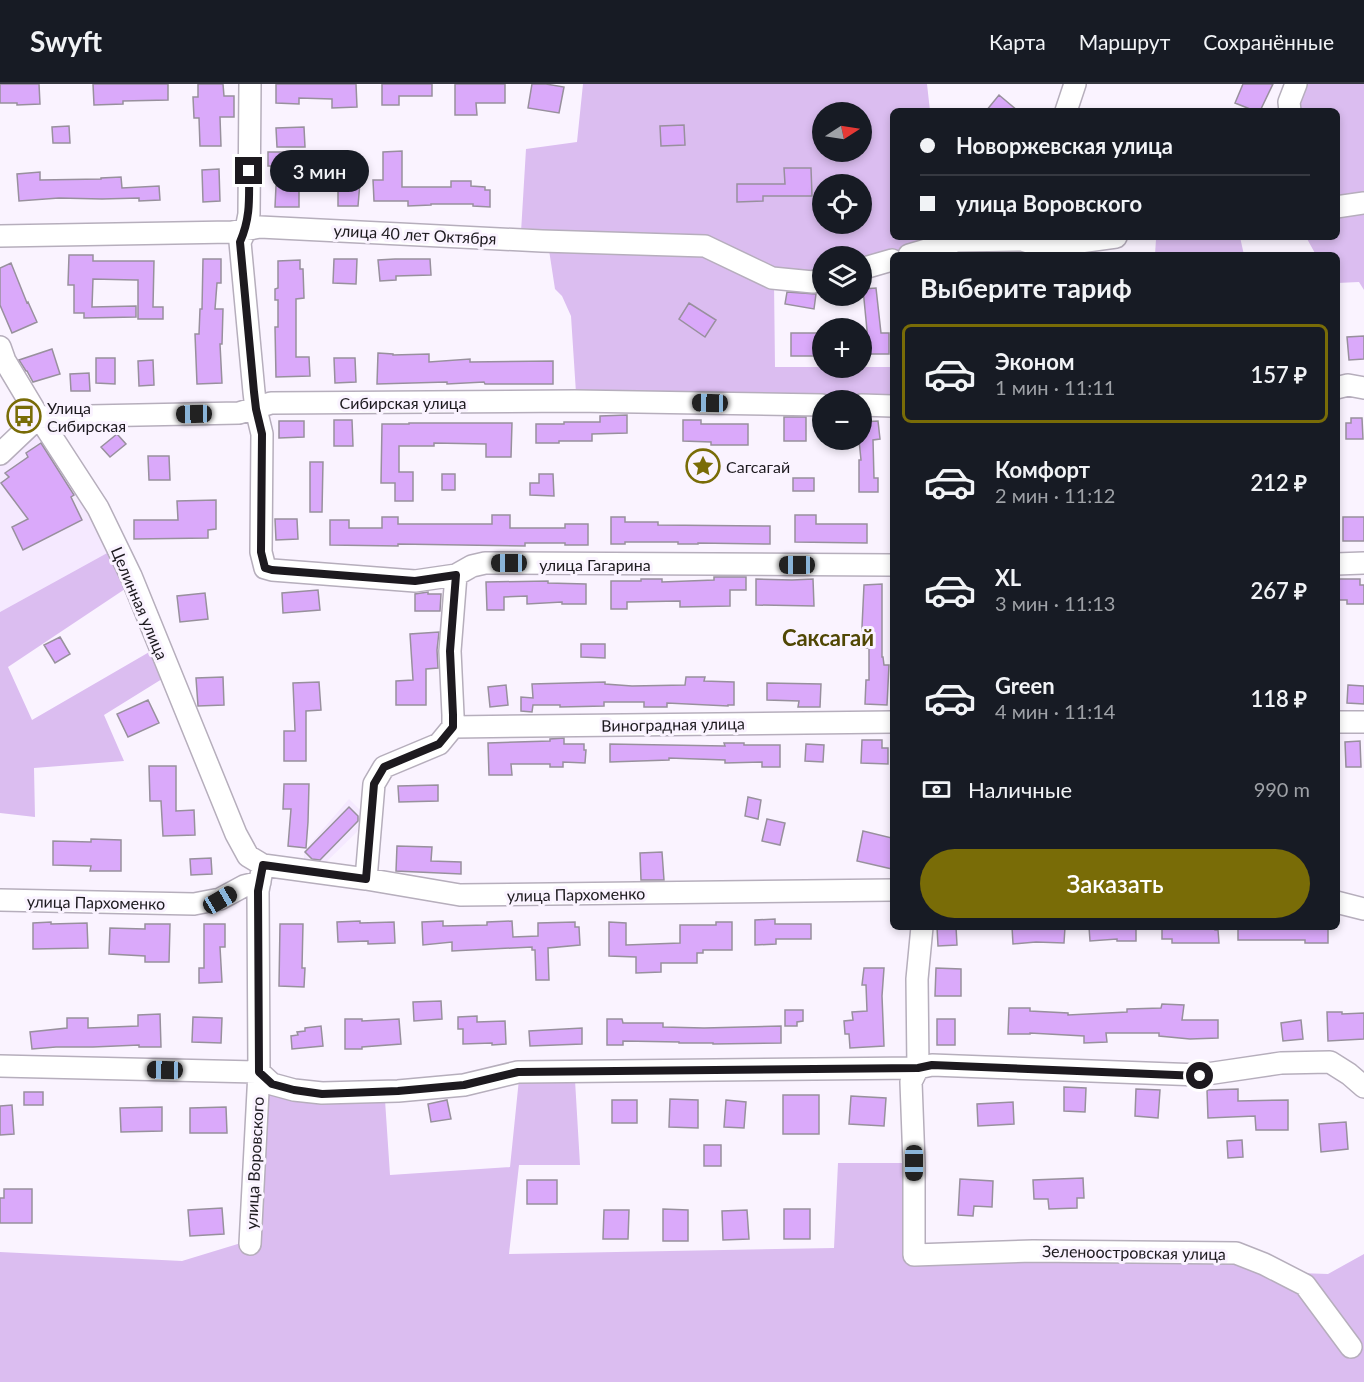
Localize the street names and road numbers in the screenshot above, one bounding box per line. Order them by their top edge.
street label: улица 40 лет Октября [333,220,497,248]
street label: Сибирская улица [340,393,466,412]
street label: Целинная улица [108,544,172,662]
street label: улица Гагарина [539,555,651,574]
street label: Виноградная улица [601,713,745,735]
street label: улица Пархоменко [507,883,645,905]
street label: улица Пархоменко [27,891,165,913]
street label: улица Воровского [241,1096,267,1230]
street label: Зеленоостровская улица [1042,1241,1226,1263]

